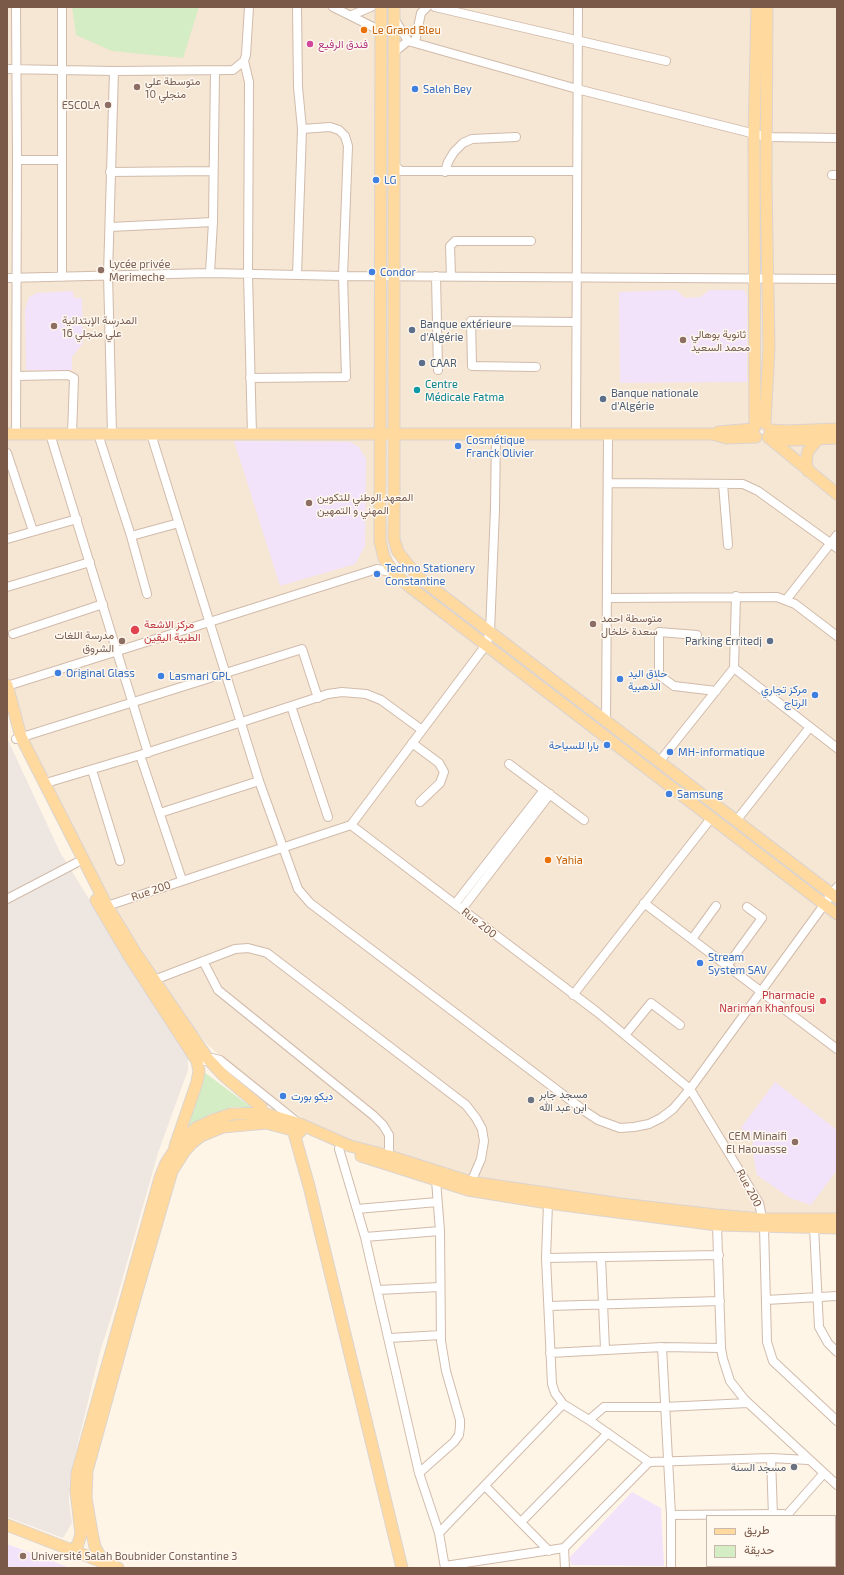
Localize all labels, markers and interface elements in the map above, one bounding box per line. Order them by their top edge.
place label: Le Grand Bleu [372,23,441,37]
marker: Le Grand Bleu [359,25,369,35]
place label: فندق الرفيع [318,37,368,51]
marker: فندق الرفيع [305,39,315,49]
place label: متوسطة علي منجلي 10 [145,74,200,100]
marker: متوسطة علي منجلي 10 [132,82,142,92]
place label: Saleh Bey [423,82,472,96]
marker: Saleh Bey [410,84,420,94]
place label: ESCOLA [62,98,100,112]
marker: ESCOLA [103,100,113,110]
place label: LG [384,173,396,187]
marker: LG [371,175,381,185]
place label: Lycée privée Merimeche [109,257,170,283]
marker: Lycée privée Merimeche [96,265,106,275]
place label: Condor [380,265,416,279]
marker: Condor [367,267,377,277]
place label: المدرسة الإبتدائية علي منجلي 16 [62,313,137,339]
place label: Banque extérieure d'Algérie [420,317,511,343]
marker: المدرسة الإبتدائية علي منجلي 16 [49,321,59,331]
marker: Banque extérieure d'Algérie [407,325,417,335]
place label: ثانوية بوهالي محمد السعيد [691,327,750,353]
marker: ثانوية بوهالي محمد السعيد [678,335,688,345]
place label: CAAR [430,356,457,370]
marker: CAAR [417,358,427,368]
place label: Centre Médicale Fatma [425,377,504,403]
marker: Centre Médicale Fatma [412,385,422,395]
place label: Banque nationale d'Algérie [611,386,698,412]
marker: Banque nationale d'Algérie [598,394,608,404]
place label: Cosmétique Franck Olivier [466,433,534,459]
marker: Cosmétique Franck Olivier [453,441,463,451]
place label: المعهد الوطني للتكوين المهني و التمهين [317,490,413,516]
marker: المعهد الوطني للتكوين المهني و التمهين [304,498,314,508]
place label: Techno Stationery Constantine [385,561,475,587]
marker: Techno Stationery Constantine [372,569,382,579]
place label: متوسطة احمد سعدة خلخال [601,611,662,637]
place label: مركز الاشعة الطبية اليقين [144,617,201,643]
marker: متوسطة احمد سعدة خلخال [588,619,598,629]
marker: مركز الاشعة الطبية اليقين [129,624,141,636]
place label: مدرسة اللغات الشروق [55,628,114,654]
place label: Parking Erritedj [685,634,762,648]
marker: مدرسة اللغات الشروق [117,636,127,646]
marker: Parking Erritedj [765,636,775,646]
place label: Original Glass [66,666,135,680]
place label: حلاق اليد الذهبية [628,666,668,692]
marker: Original Glass [53,668,63,678]
place label: Lasmari GPL [169,669,231,683]
marker: Lasmari GPL [156,671,166,681]
marker: حلاق اليد الذهبية [615,674,625,684]
place label: مركز تجاري الرتاج [761,682,807,708]
marker: مركز تجاري الرتاج [810,690,820,700]
place label: يارا للسياحة [549,738,599,752]
marker: يارا للسياحة [602,740,612,750]
place label: MH-informatique [678,745,765,759]
marker: MH-informatique [665,747,675,757]
place label: Samsung [677,787,723,801]
marker: Samsung [664,789,674,799]
place label: Yahia [556,853,583,867]
marker: Yahia [543,855,553,865]
street label: Rue 200 [130,878,172,904]
street label: Rue 200 [459,905,499,941]
place label: Stream System SAV [708,950,767,976]
marker: Stream System SAV [695,958,705,968]
place label: Pharmacie Nariman Khanfousi [719,988,815,1014]
marker: Pharmacie Nariman Khanfousi [818,996,828,1006]
place label: مسجد جابر ابن عبد الله [539,1087,588,1113]
place label: ديكو بورت [291,1089,333,1103]
marker: ديكو بورت [278,1091,288,1101]
marker: مسجد جابر ابن عبد الله [526,1095,536,1105]
place label: CEM Minaifi El Haouasse [726,1129,787,1155]
marker: CEM Minaifi El Haouasse [790,1137,800,1147]
street label: Rue 200 [734,1167,764,1209]
place label: مسجد السنة [731,1460,786,1474]
marker: مسجد السنة [789,1462,799,1472]
legend [706,1515,836,1567]
text: طريق [744,1522,769,1536]
text: حديقة [744,1542,774,1556]
place label: Université Salah Boubnider Constantine 3 [31,1549,237,1563]
marker: Université Salah Boubnider Constantine 3 [18,1551,28,1561]

